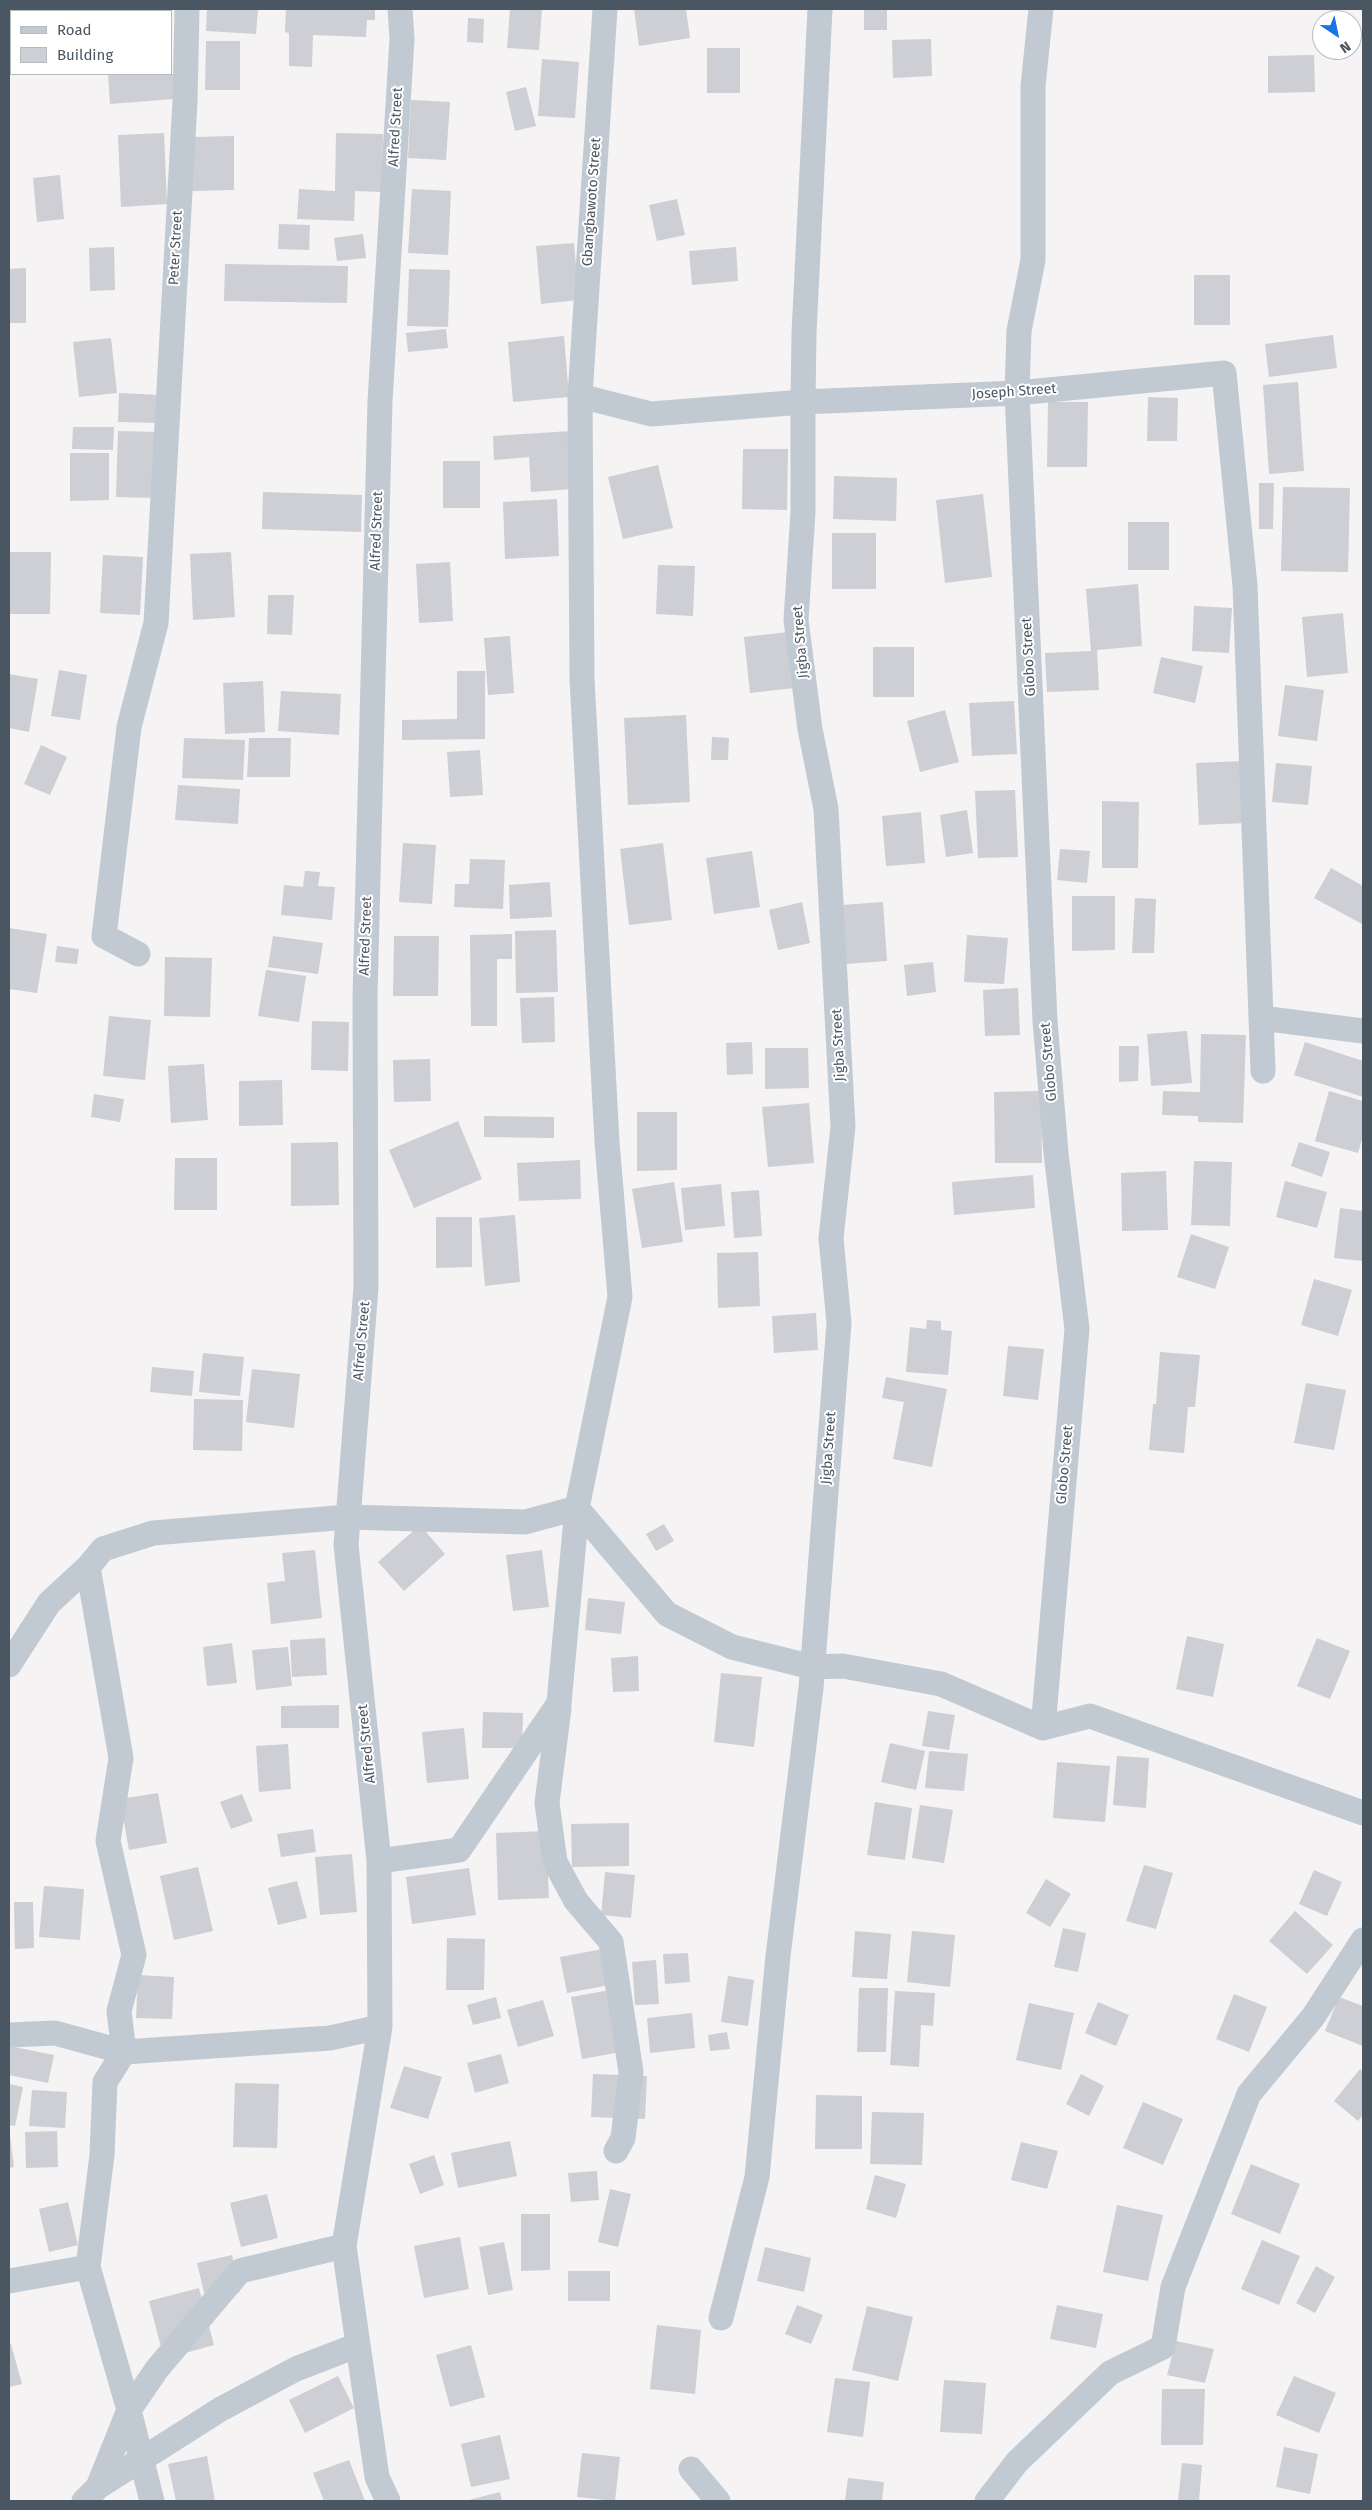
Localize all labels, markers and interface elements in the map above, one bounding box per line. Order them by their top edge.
legend [10,10,172,75]
north arrow [1312,10,1362,60]
text: Road [57,21,92,39]
text: N [1337,37,1354,57]
text: Building [57,46,113,64]
street label: Alfred Street [386,87,406,167]
street label: Gbangbawoto Street [579,137,605,267]
street label: Peter Street [166,210,186,286]
street label: Joseph Street [971,381,1057,403]
street label: Alfred Street [367,491,387,571]
street label: Jigba Street [789,605,813,679]
street label: Globo Street [1019,617,1039,697]
street label: Alfred Street [356,896,376,976]
street label: Jigba Street [829,1008,849,1082]
street label: Globo Street [1037,1022,1061,1102]
street label: Alfred Street [350,1301,374,1381]
street label: Jigba Street [818,1411,840,1485]
street label: Globo Street [1053,1425,1077,1505]
street label: Alfred Street [354,1704,380,1784]

